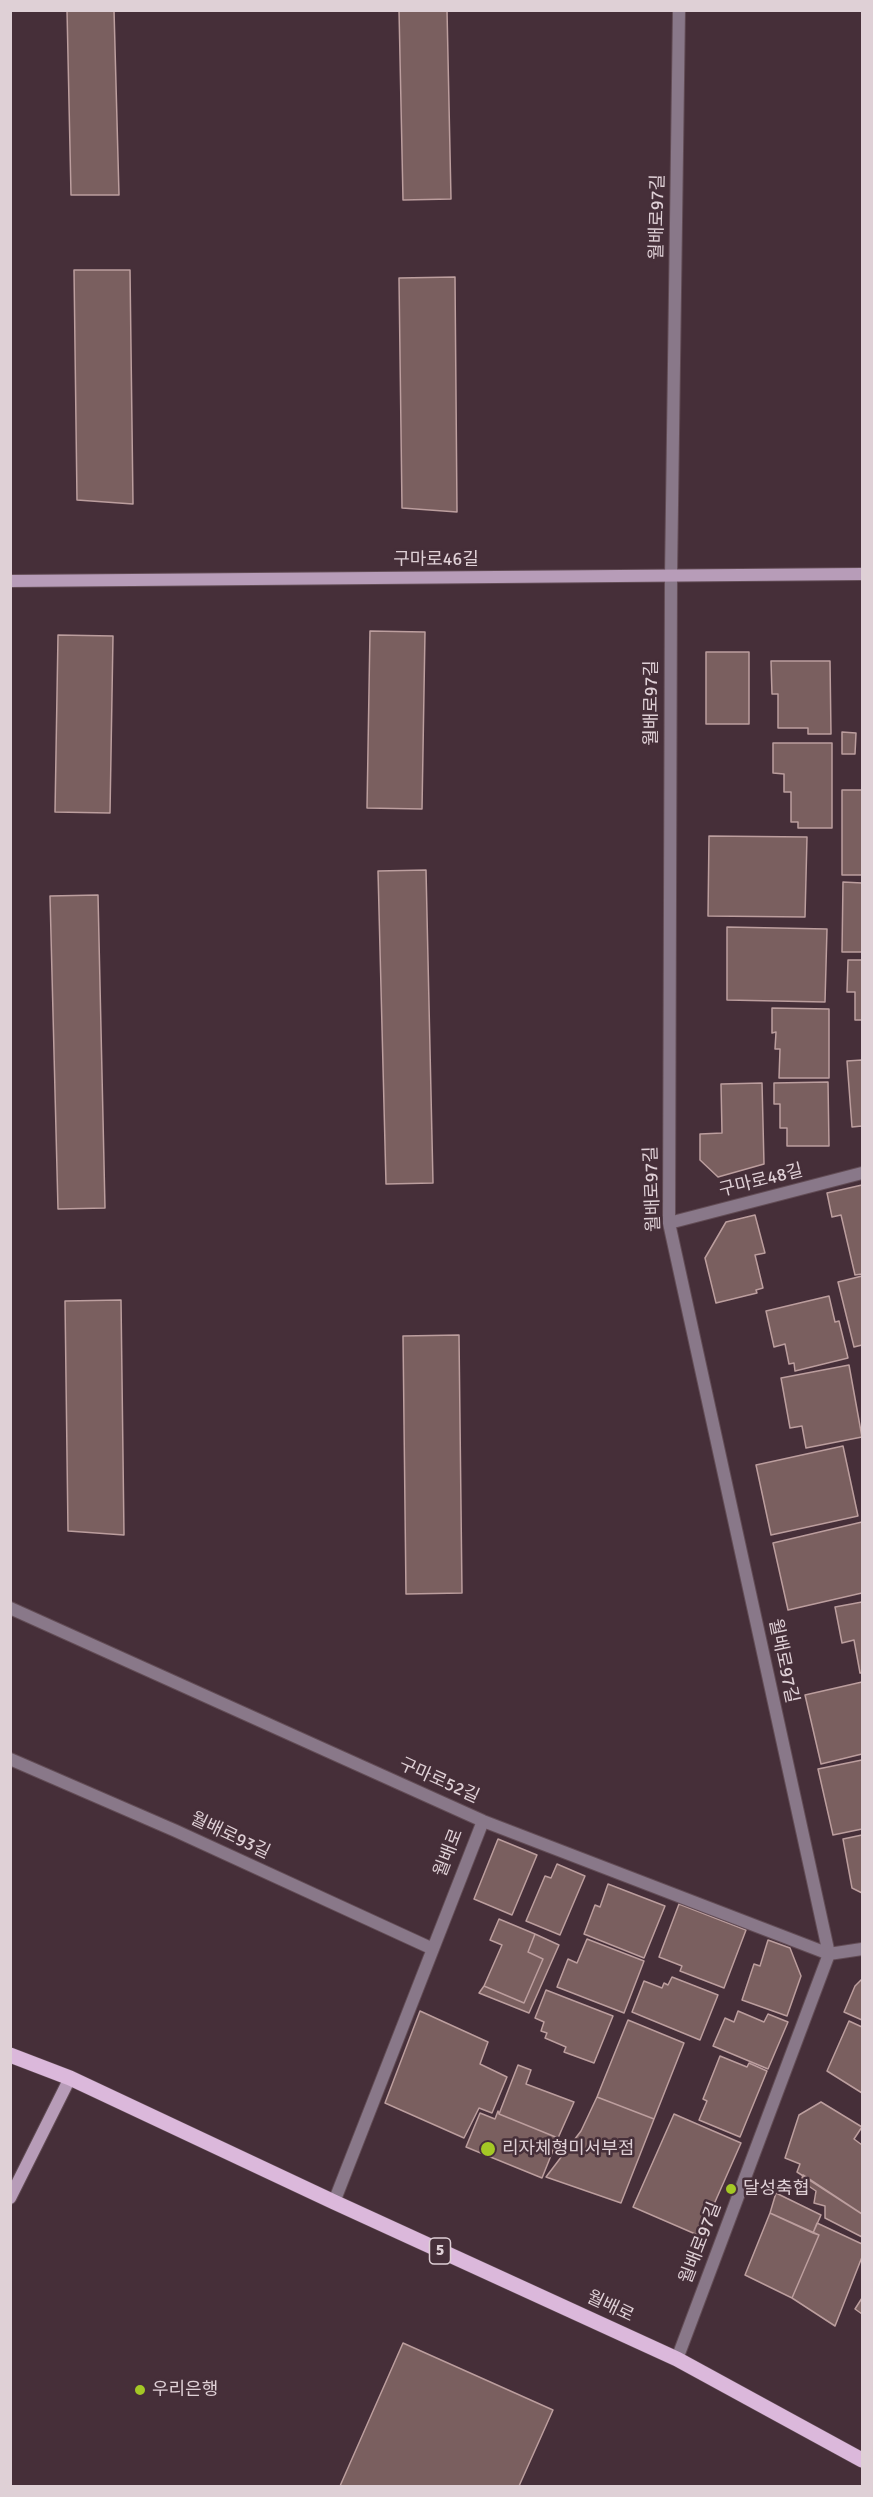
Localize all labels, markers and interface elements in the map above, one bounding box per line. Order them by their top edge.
street label: 월배로97길 [646,174,670,260]
street label: 구마로46길 [393,549,479,571]
street label: 월배로97길 [641,660,663,746]
street label: 월배로97길 [641,1146,665,1232]
street label: 구마로48길 [717,1160,805,1202]
street label: 월배로97길 [764,1617,802,1705]
street label: 구마로52길 [395,1754,483,1808]
street label: 월배로93길 [187,1808,273,1864]
street label: 월배로 [430,1826,468,1880]
place label: 리자체형미서부점 [502,2138,634,2160]
marker: 리자체형미서부점 [479,2140,497,2158]
place label: 달성축협 [743,2178,809,2200]
marker: 달성축협 [724,2182,738,2196]
street label: 월배로97길 [676,2199,726,2287]
road number: 5 [430,2238,450,2264]
street label: 월배로 [583,2287,637,2327]
place label: 우리은행 [152,2379,218,2401]
marker: 우리은행 [133,2383,147,2397]

